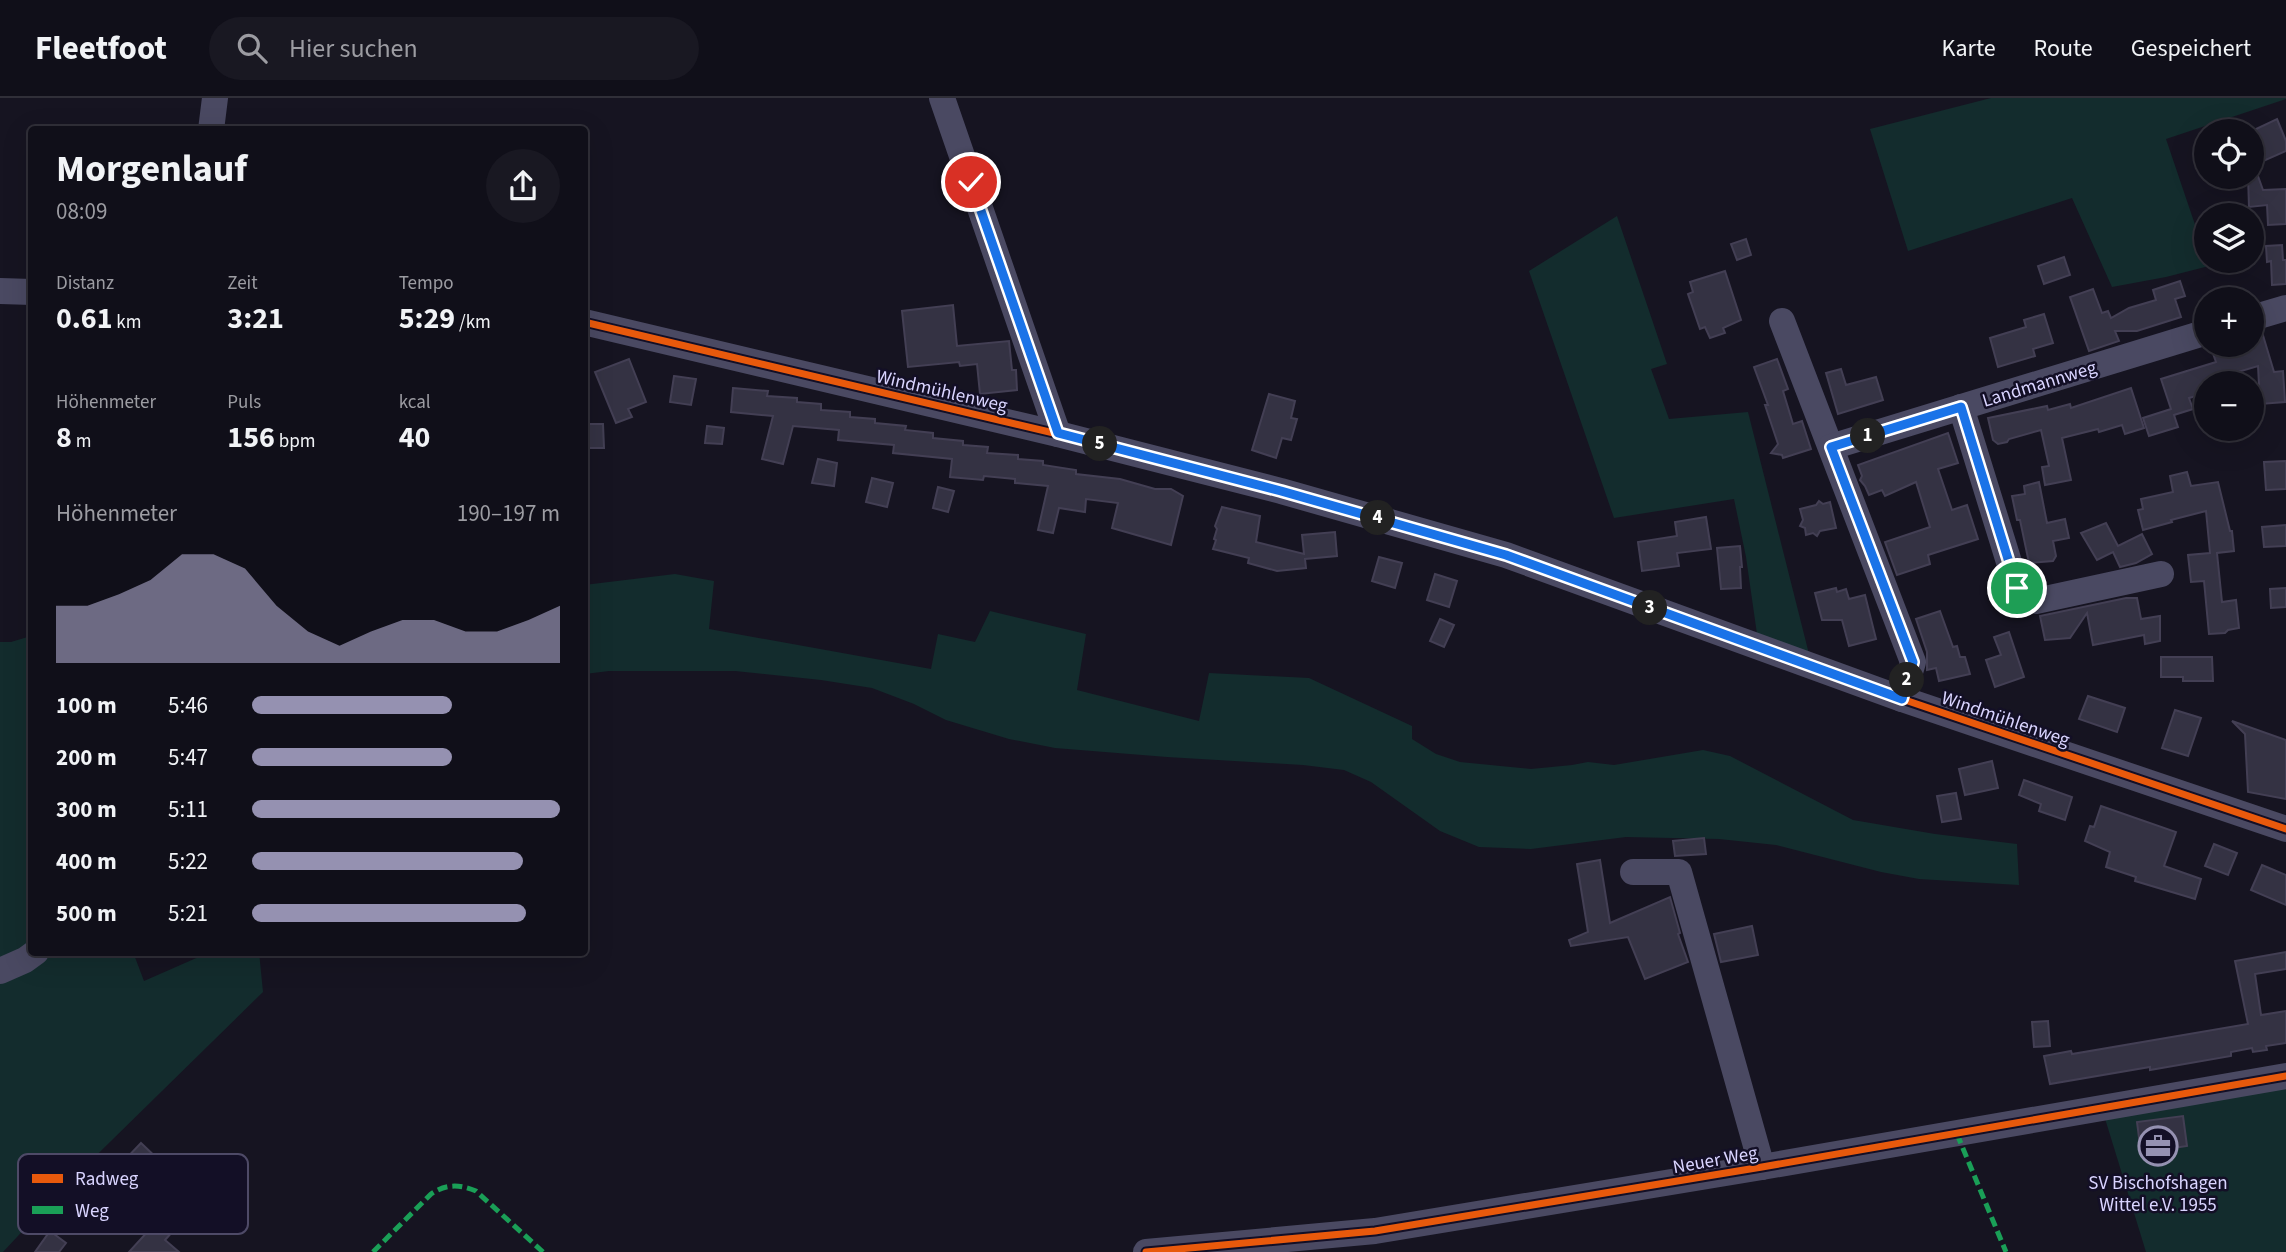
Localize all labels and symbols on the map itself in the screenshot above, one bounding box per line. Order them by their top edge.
pin [941,152,1001,212]
street label: Landmannweg [1979,354,2100,415]
street label: Windmühlenweg [873,363,1010,420]
pin: 1 [1850,418,1885,454]
pin: 5 [1082,426,1118,462]
pin: 4 [1360,500,1396,536]
pin [1987,558,2047,618]
pin: 3 [1632,590,1668,626]
pin: 2 [1890,662,1924,698]
street label: Windmühlenweg [1938,685,2074,754]
office icon: SV Bischofshagen Wittel e.V. 1955 [2137,1125,2179,1167]
street label: Neuer Weg [1671,1140,1760,1181]
legend [18,1154,248,1234]
text: Radweg [75,1166,139,1193]
place label: SV Bischofshagen Wittel e.V. 1955 [2088,1170,2228,1219]
text: Weg [75,1198,109,1225]

